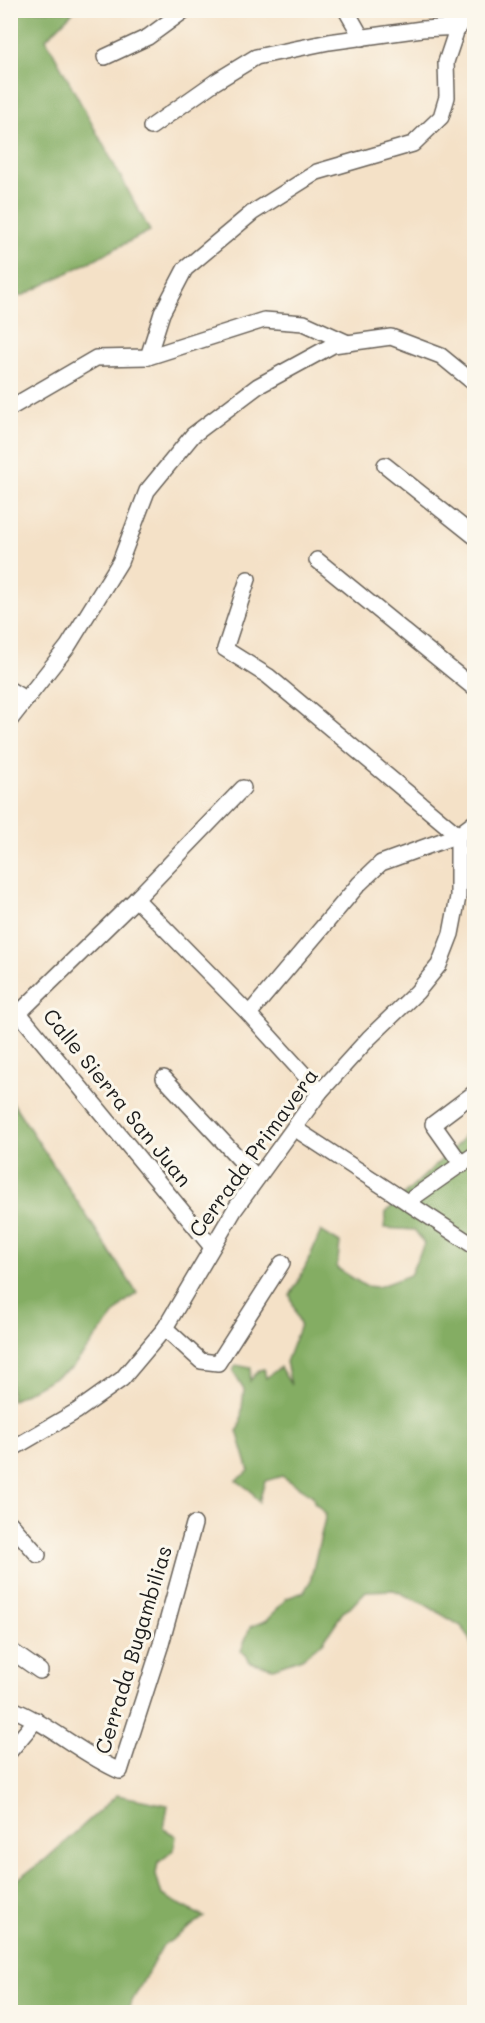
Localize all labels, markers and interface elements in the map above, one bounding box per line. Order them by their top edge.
street label: Calle Sierra San Juan [38,1003,198,1192]
street label: Cerrada Primavera [182,1062,323,1242]
street label: Cerrada Bugambilias [88,1542,177,1757]

